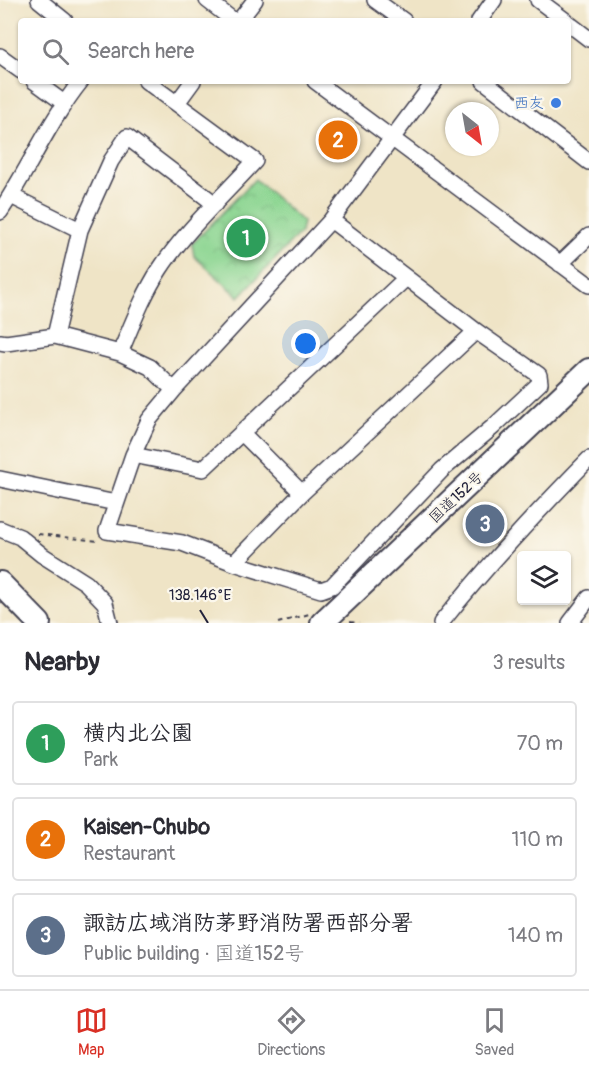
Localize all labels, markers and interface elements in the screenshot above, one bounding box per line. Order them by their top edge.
search box [18,18,571,84]
icon: search [39,35,72,68]
text: Search here [87,37,194,65]
place label: 西友 [514,94,544,113]
marker: 西友 [549,96,563,110]
north arrow [445,102,499,156]
pin: 2 [318,118,358,162]
pin: 1 [226,216,266,260]
your location [291,329,320,358]
street label: 国道152号 [425,467,487,527]
pin: 3 [466,502,504,546]
map controls [517,551,571,605]
button: layers [517,551,571,605]
text: 138.146°E [169,586,232,605]
text: Nearby [24,646,100,678]
text: 3 results [493,650,565,675]
text: 横内北公園 [83,719,193,747]
text: 1 [42,731,49,756]
text: 70 m [517,731,563,756]
text: Park [83,747,118,772]
text: Kaisen-Chubo [83,813,210,841]
text: 2 [40,827,51,852]
text: 110 m [512,827,563,852]
text: Restaurant [83,841,175,866]
text: 諏訪広域消防茅野消防署西部分署 [83,909,413,937]
text: 3 [40,923,51,948]
text: 140 m [508,923,563,948]
text: Public building · 国道152号 [83,941,304,966]
tab: Map [75,1004,108,1060]
tab: Directions [257,1004,325,1060]
tab: Saved [475,1004,514,1060]

